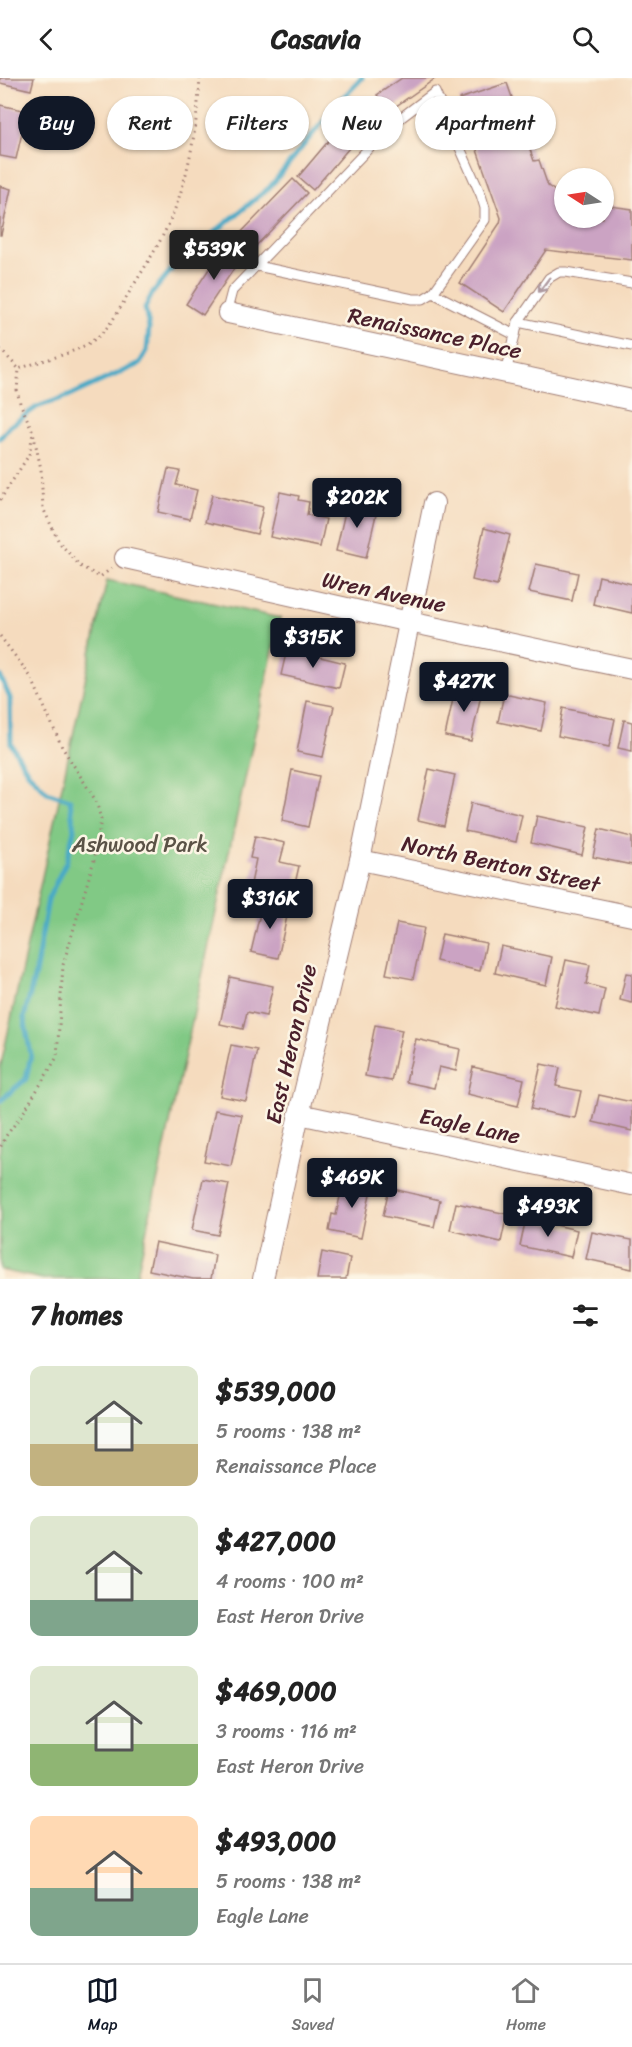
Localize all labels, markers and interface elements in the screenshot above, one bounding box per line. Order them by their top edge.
text: Casavia [271,15,361,63]
icon: back [30,23,63,56]
icon: search [569,23,602,56]
chip: Buy [18,96,95,150]
chip: Rent [107,96,193,150]
chip: Filters [205,96,309,150]
chip: New [321,96,403,150]
chip: Apartment [415,96,556,150]
north arrow [554,168,614,228]
map controls [554,168,614,228]
pin: $539K [172,230,256,281]
text: $539K [183,232,245,267]
one-way arrow [538,277,551,293]
street label: Renaissance Place [345,296,525,370]
pin: $202K [315,478,399,529]
text: $202K [326,480,388,515]
street label: Wren Avenue [318,560,450,624]
pin: $315K [271,618,355,669]
text: $315K [284,620,342,655]
pin: $427K [422,662,506,713]
text: $427K [433,664,495,699]
street label: North Benton Street [398,824,605,904]
park label: Ashwood Park [71,825,208,864]
pin: $316K [228,879,312,930]
text: $316K [242,881,298,916]
street label: East Heron Drive [254,960,328,1128]
street label: Eagle Lane [416,1096,524,1156]
pin: $469K [310,1158,394,1209]
text: $469K [321,1160,383,1195]
pin: $493K [506,1187,590,1238]
text: $493K [517,1189,579,1224]
text: 7 homes [30,1292,122,1338]
icon: filters [569,1299,602,1332]
text: $539,000 [216,1368,336,1414]
icon: home [78,1390,150,1462]
text: 5 rooms · 138 m² [216,1414,361,1449]
text: Renaissance Place [216,1449,377,1484]
text: $427,000 [216,1518,336,1564]
icon: home [78,1540,150,1612]
text: 4 rooms · 100 m² [216,1564,364,1599]
text: East Heron Drive [216,1599,364,1634]
text: $469,000 [216,1668,337,1714]
icon: home [78,1690,150,1762]
text: 3 rooms · 116 m² [216,1714,357,1749]
text: East Heron Drive [216,1749,364,1784]
text: $493,000 [216,1818,336,1864]
icon: home [78,1840,150,1912]
text: 5 rooms · 138 m² [216,1864,361,1899]
text: Eagle Lane [216,1899,309,1934]
tab: Map [86,1974,119,2039]
tab: Saved [291,1974,334,2039]
tab: Home [506,1974,546,2039]

